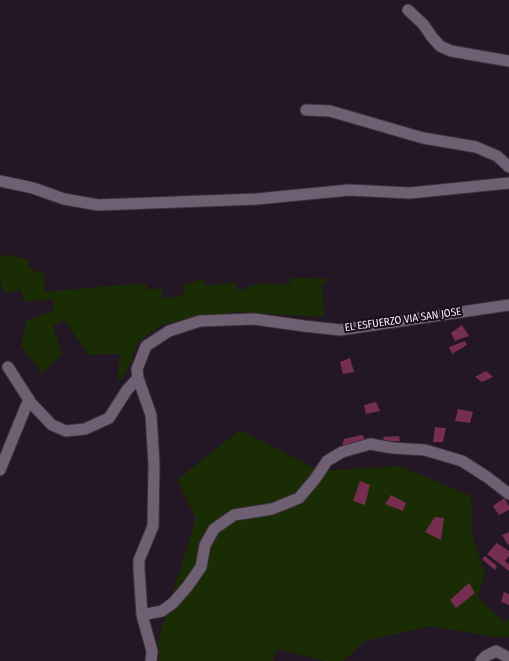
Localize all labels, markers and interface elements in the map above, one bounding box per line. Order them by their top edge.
street label: EL ESFUERZO VIA SAN JOSE [344,305,462,335]

